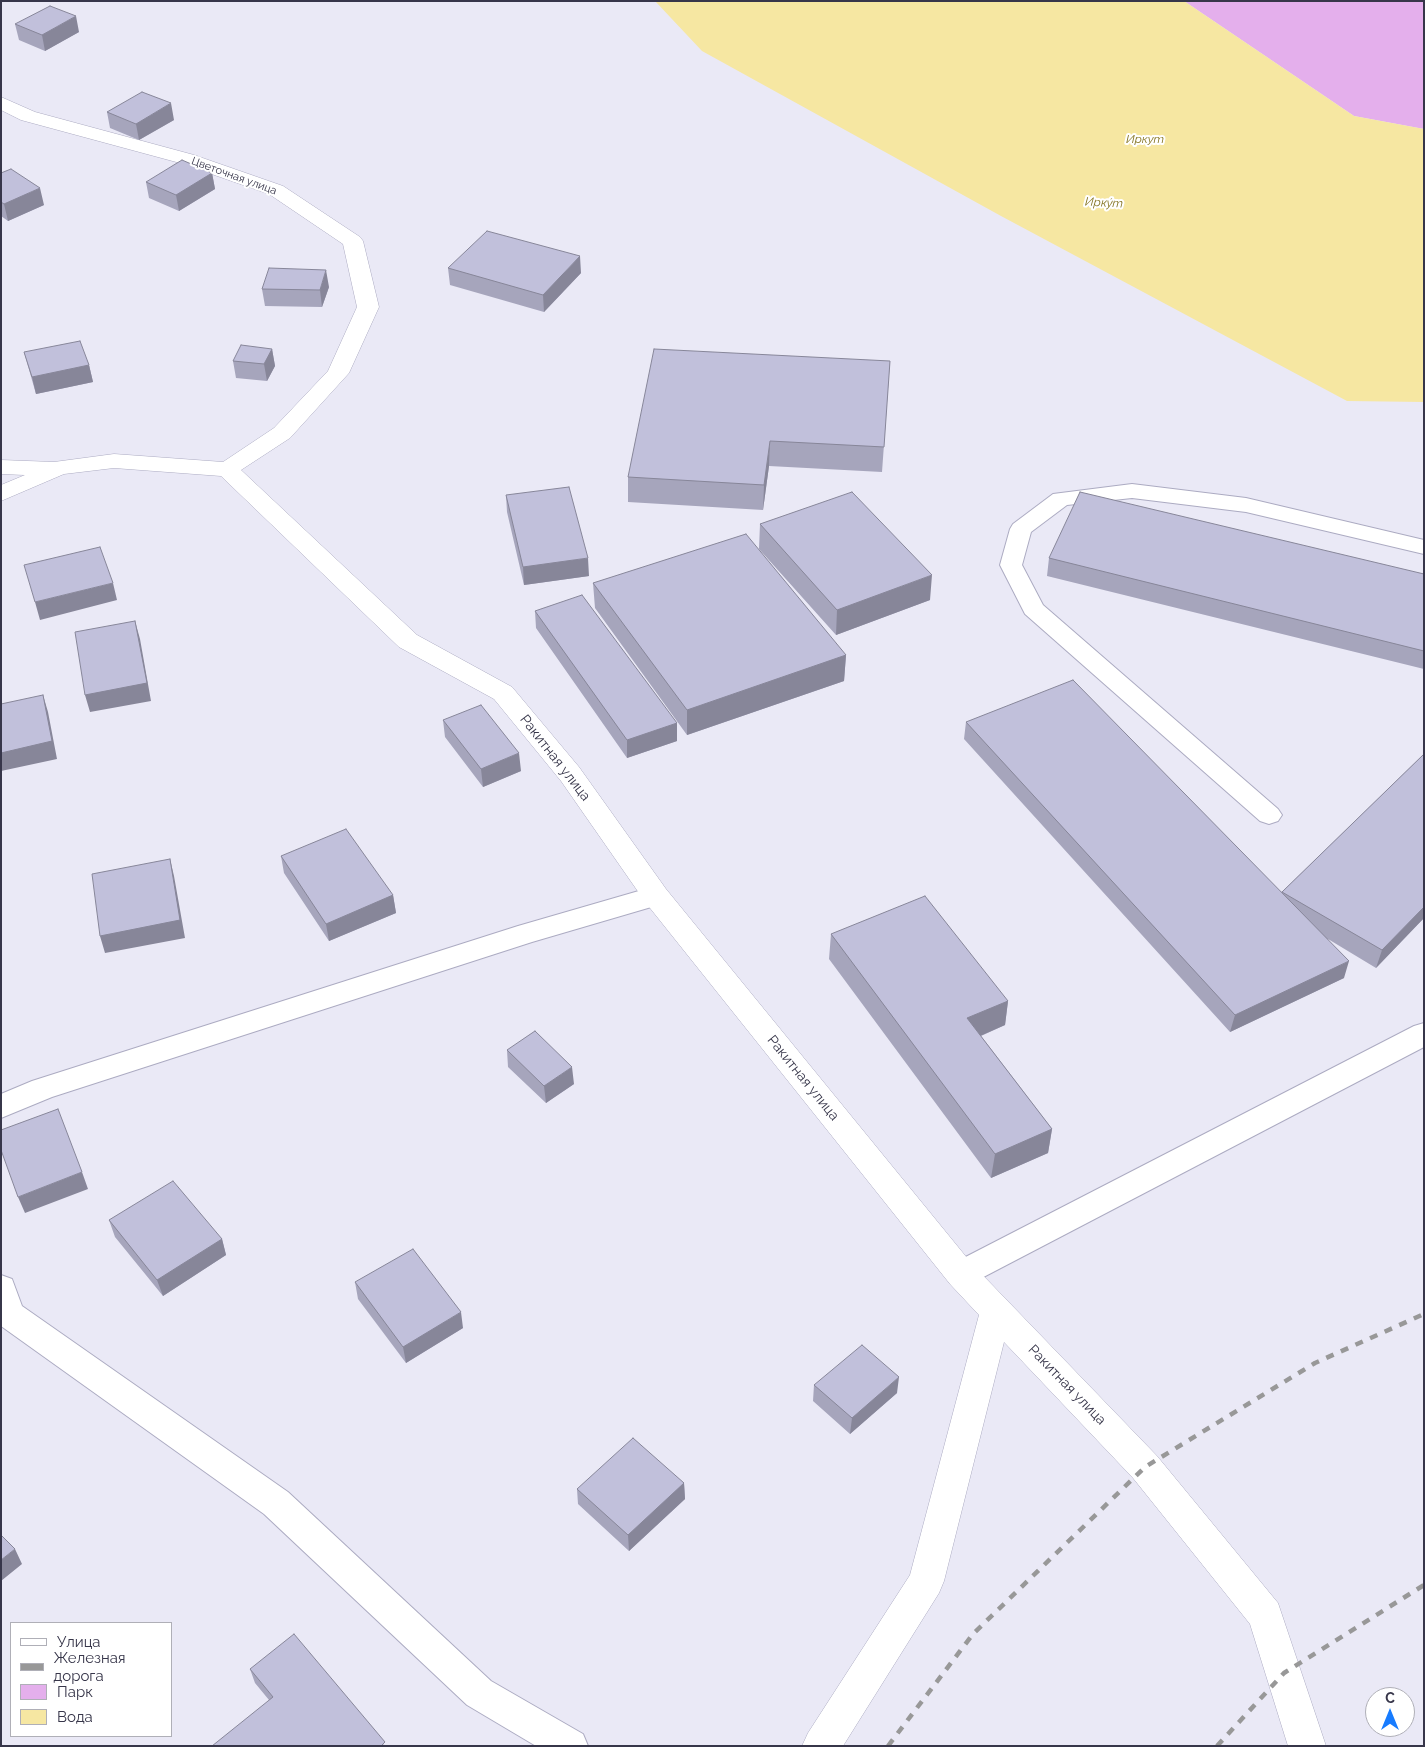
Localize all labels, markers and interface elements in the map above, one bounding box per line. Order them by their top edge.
water label: Иркут [1126,132,1164,146]
street label: Цветочная улица [190,154,278,198]
water label: Ирку́т [1085,195,1123,211]
street label: Ракитная улица [516,712,594,804]
street label: Ракитная улица [764,1032,842,1124]
street label: Ракитная улица [1025,1341,1109,1429]
legend [10,1622,172,1737]
text: Улица [57,1633,101,1651]
text: Железная дорога [54,1649,126,1685]
text: Парк [57,1683,93,1701]
north arrow [1365,1687,1415,1737]
text: С [1385,1690,1395,1706]
text: Вода [57,1708,93,1726]

